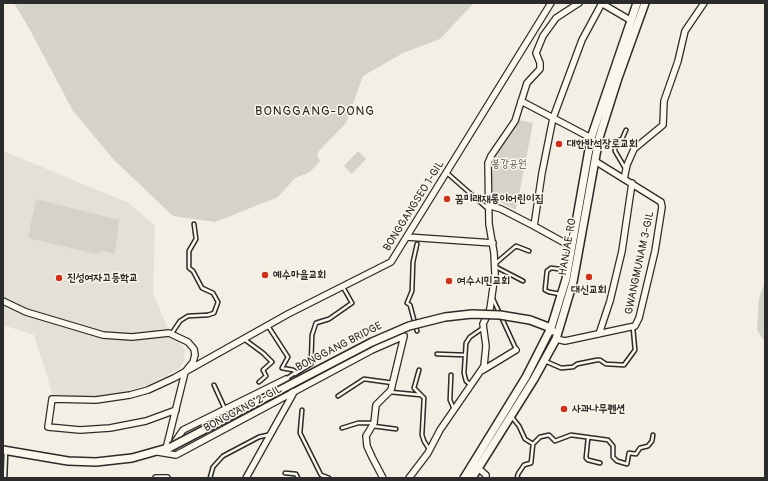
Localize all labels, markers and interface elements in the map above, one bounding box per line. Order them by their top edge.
district label: BONGGANG-DONG [255,104,375,120]
place label: 대한반석장로교회 [567,137,638,151]
marker: 대한반석장로교회 [554,139,564,149]
park label: 봉강공원 [491,157,527,171]
street label: BONGGANGSEO 1-GIL [381,158,447,254]
place label: 꿈미래재롱이어린이집 [455,192,544,206]
marker: 꿈미래재롱이어린이집 [442,194,452,204]
street label: GWANGMUNAM 3-GIL [623,210,657,316]
street label: HANJAE-RO [556,217,580,277]
place label: 예수마을교회 [273,268,326,282]
marker: 예수마을교회 [260,270,270,280]
place label: 진성여자고등학교 [67,271,138,285]
marker: 대신교회 [584,272,594,282]
marker: 진성여자고등학교 [54,273,64,283]
place label: 여수시민교회 [457,274,510,288]
marker: 여수시민교회 [444,276,454,286]
place label: 대신교회 [571,283,607,297]
street label: BONGGANG BRIDGE [294,320,384,374]
street label: BONGGANG 2-GIL [202,383,284,435]
place label: 사과나무펜션 [572,402,625,416]
marker: 사과나무펜션 [559,404,569,414]

